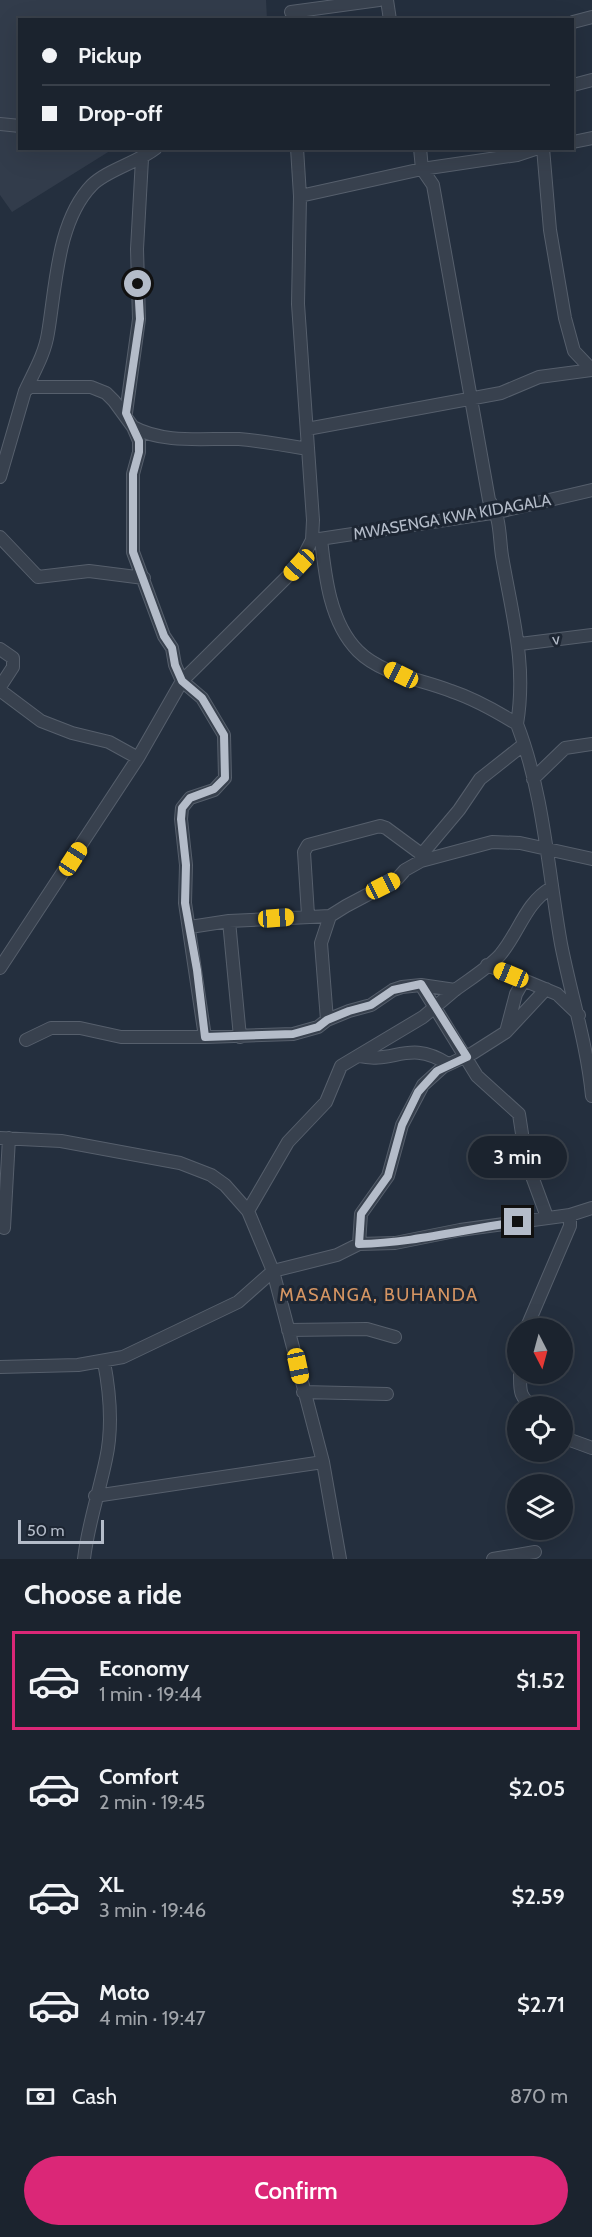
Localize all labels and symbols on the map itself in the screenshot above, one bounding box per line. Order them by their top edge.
route start [124,270,151,297]
street label: MWASENGA KWA KIDAGALA [352,490,553,544]
car [280,546,318,584]
street label: v [551,629,561,649]
car [381,659,421,691]
car [56,839,90,879]
car [363,870,403,902]
car [257,908,295,928]
car [491,960,531,990]
callout: 3 min [468,1135,568,1177]
route end [504,1208,531,1235]
district label: MASANGA, BUHANDA [279,1284,479,1306]
north arrow [507,1318,573,1384]
car [285,1347,311,1385]
scale bar [18,1517,104,1544]

